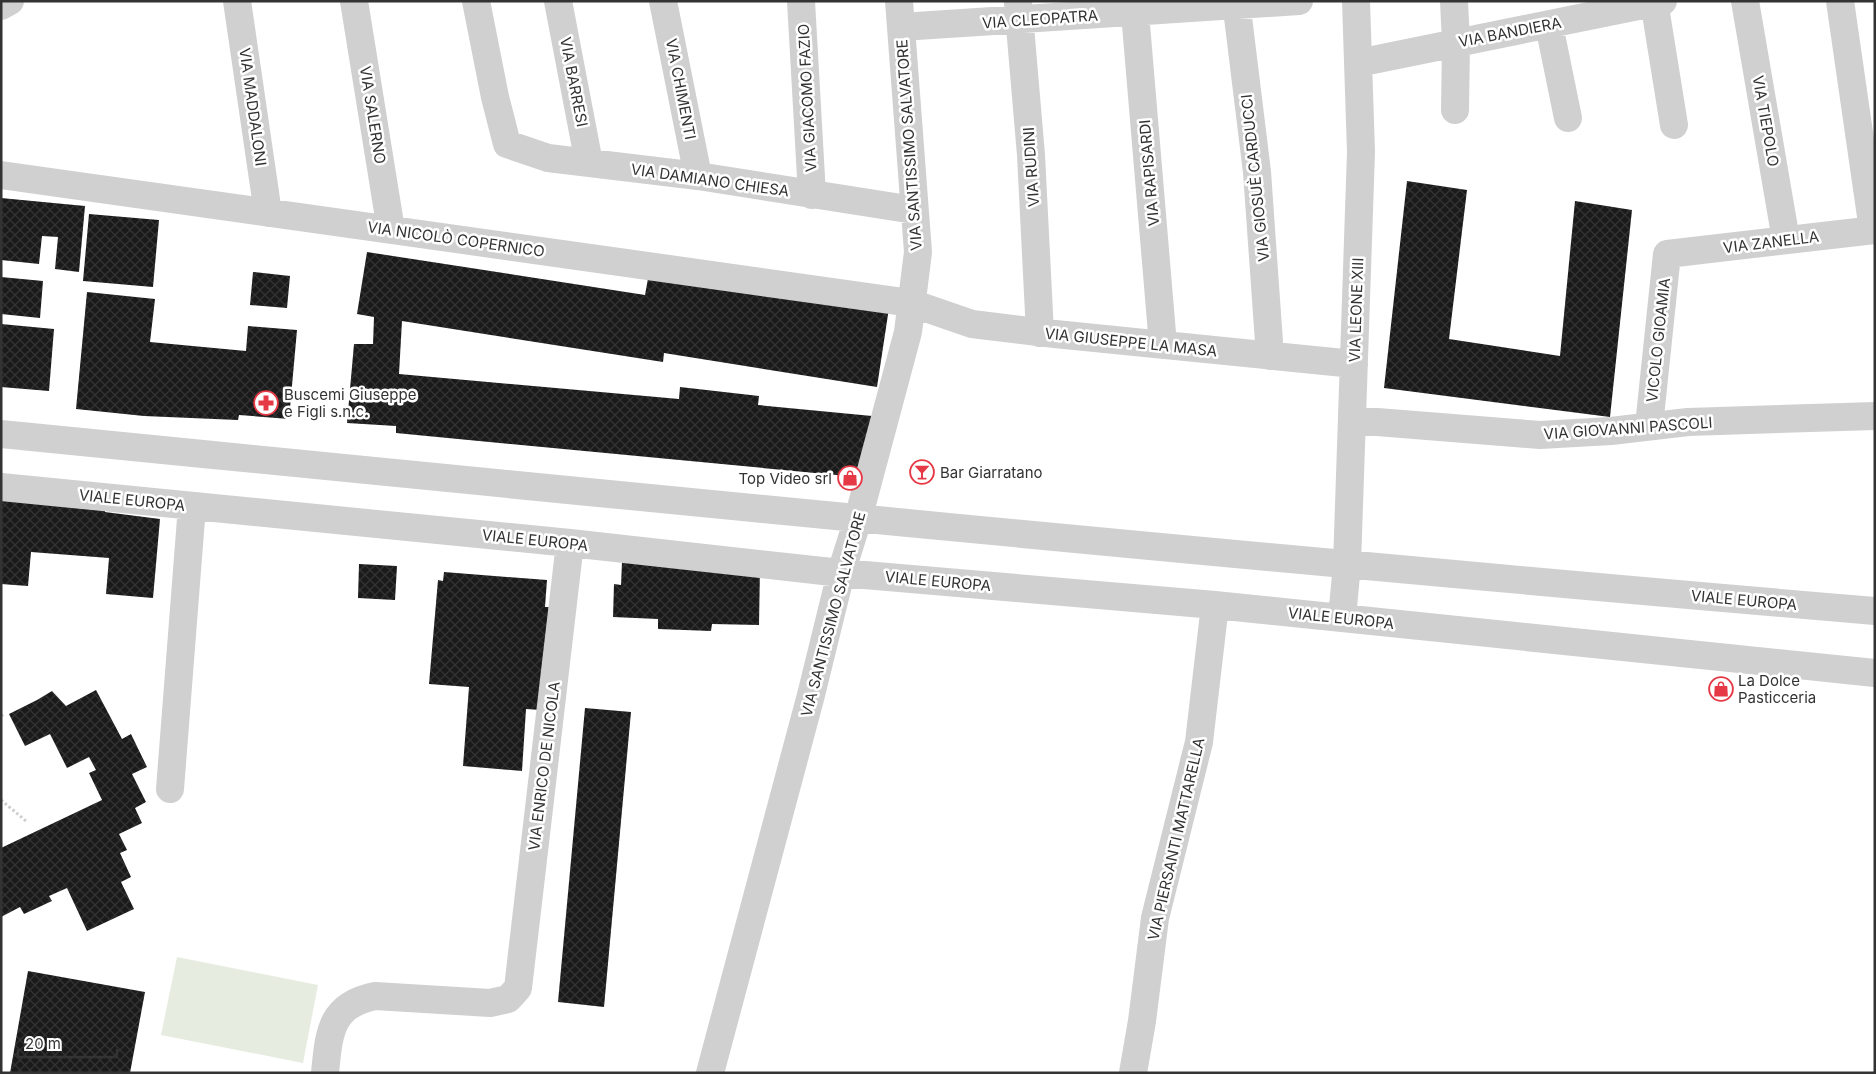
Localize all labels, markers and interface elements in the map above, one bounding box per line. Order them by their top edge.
street label: VIA CLEOPATRA [981,5,1099,33]
street label: VIA BANDIERA [1457,13,1563,51]
street label: VIA GIACOMO FAZIO [794,23,820,173]
street label: VIA BARRESI [556,35,592,129]
street label: VIA CHIMENTI [662,37,700,141]
street label: VIA SANTISSIMO SALVATORE [892,39,926,251]
street label: VIA MADDALONI [235,47,271,167]
street label: VIA SALERNO [356,65,390,165]
street label: VIA TIEPOLO [1749,74,1783,168]
street label: VIA GIOSUÈ CARDUCCI [1237,93,1273,263]
street label: VIA RAPISARDI [1135,119,1163,227]
street label: VIA RUDINI [1019,126,1043,208]
street label: VIA DAMIANO CHIESA [630,159,790,201]
street label: VIA NICOLÒ COPERNICO [366,217,546,261]
street label: VIA ZANELLA [1722,227,1820,257]
street label: VIA LEONE XIII [1345,257,1367,363]
street label: VICOLO GIOAMIA [1642,277,1674,403]
street label: VIA GIUSEPPE LA MASA [1044,323,1218,361]
place label: Buscemi Giuseppe e Figli s.n.c. [284,385,416,421]
pharmacy icon: Buscemi Giuseppe e Figli s.n.c. [253,390,279,416]
street label: VIA GIOVANNI PASCOLI [1543,413,1713,443]
bar icon: Bar Giarratano [909,459,935,485]
place label: Bar Giarratano [940,463,1043,482]
shop icon: Top Video srl [837,465,863,491]
place label: Top Video srl [739,469,832,488]
street label: VIALE EUROPA [78,485,186,515]
street label: VIA SANTISSIMO SALVATORE [796,509,870,719]
street label: VIALE EUROPA [481,525,589,555]
street label: VIALE EUROPA [884,567,992,595]
street label: VIALE EUROPA [1690,586,1798,614]
street label: VIALE EUROPA [1287,603,1395,633]
place label: La Dolce Pasticceria [1738,671,1816,707]
shop icon: La Dolce Pasticceria [1708,676,1734,702]
street label: VIA ENRICO DE NICOLA [524,680,564,852]
street label: VIA PIERSANTI MATTARELLA [1143,736,1209,942]
scale bar [18,1026,116,1058]
text: 20 m [25,1034,61,1053]

